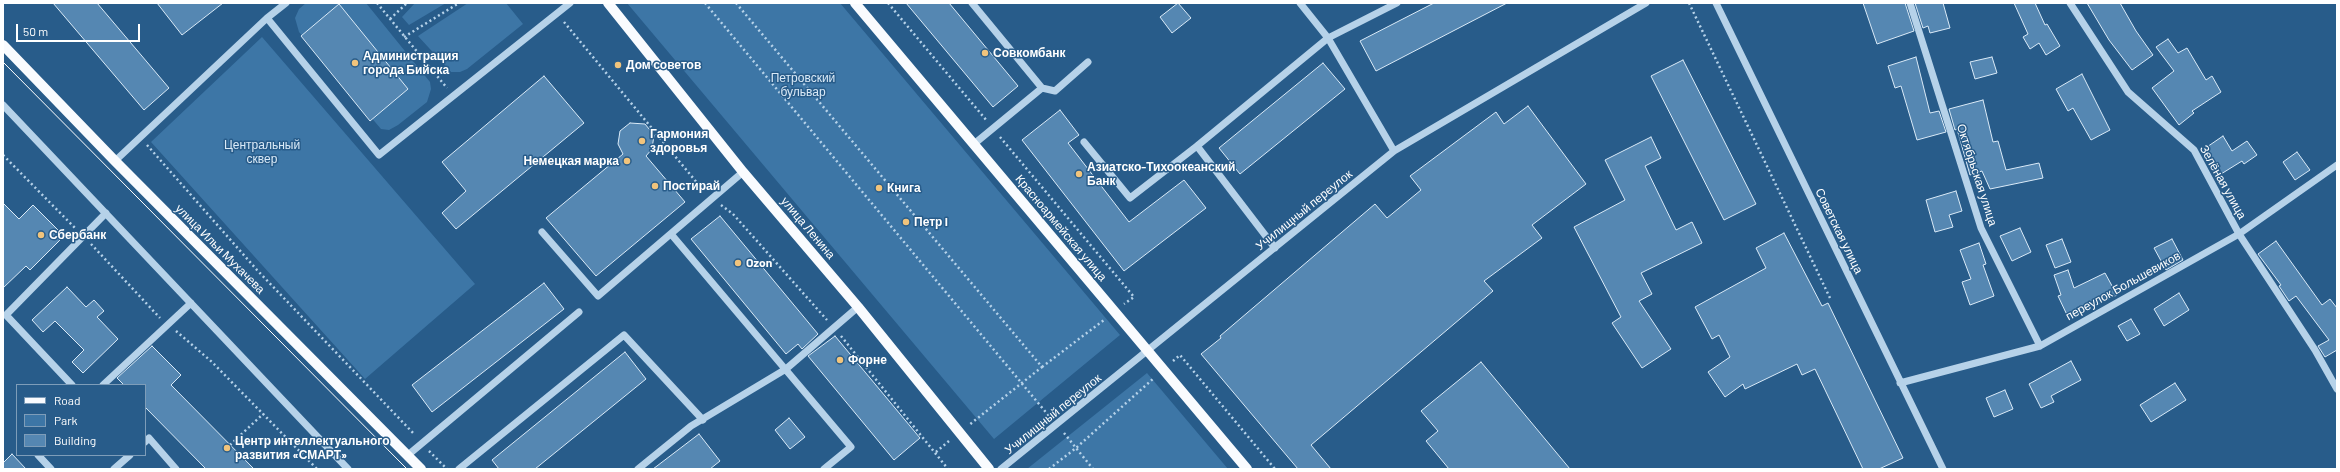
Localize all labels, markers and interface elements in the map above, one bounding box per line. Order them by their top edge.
scale bar [18,16,142,42]
text: 50 m [23,24,48,38]
place label: Совкомбанк [993,46,1065,60]
marker: Совкомбанк [980,48,990,58]
place label: Администрация города Бийска [363,49,458,77]
marker: Администрация города Бийска [350,58,360,68]
place label: Дом советов [626,58,701,72]
marker: Дом советов [613,60,623,70]
park label: Петровский бульвар [771,71,835,99]
street label: Октябрьская улица [1954,122,2000,228]
place label: Гармония здоровья [650,127,708,155]
marker: Гармония здоровья [637,136,647,146]
park label: Центральный сквер [224,138,300,166]
street label: Зелёная улица [2197,142,2249,222]
place label: Немецкая марка [523,154,619,168]
marker: Немецкая марка [622,156,632,166]
place label: Азиатско-Тихоокеанский Банк [1087,160,1235,188]
street label: Училищный переулок [1253,167,1355,253]
marker: Азиатско-Тихоокеанский Банк [1074,169,1084,179]
street label: Красноармейская улица [1012,172,1110,284]
place label: Постирай [663,179,720,193]
marker: Постирай [650,181,660,191]
place label: Книга [887,181,921,195]
marker: Книга [874,183,884,193]
street label: Советская улица [1812,186,1866,276]
street label: улица Ленина [778,194,838,262]
street label: улица Ильи Мухачева [172,201,268,297]
place label: Петр I [914,215,948,229]
marker: Петр I [901,217,911,227]
place label: Сбербанк [49,228,106,242]
marker: Сбербанк [36,230,46,240]
street label: переулок Большевиков [2063,248,2183,324]
place label: Ozon [746,256,772,270]
marker: Ozon [733,258,743,268]
place label: Форне [848,353,887,367]
marker: Форне [835,355,845,365]
street label: Училищный переулок [1002,371,1104,457]
legend [16,384,146,456]
text: Road [54,393,81,407]
text: Park [54,413,78,427]
text: Building [54,433,96,447]
place label: Центр интеллектуального развития «СМАРТ» [235,434,389,462]
marker: Центр интеллектуального развития «СМАРТ» [222,443,232,453]

